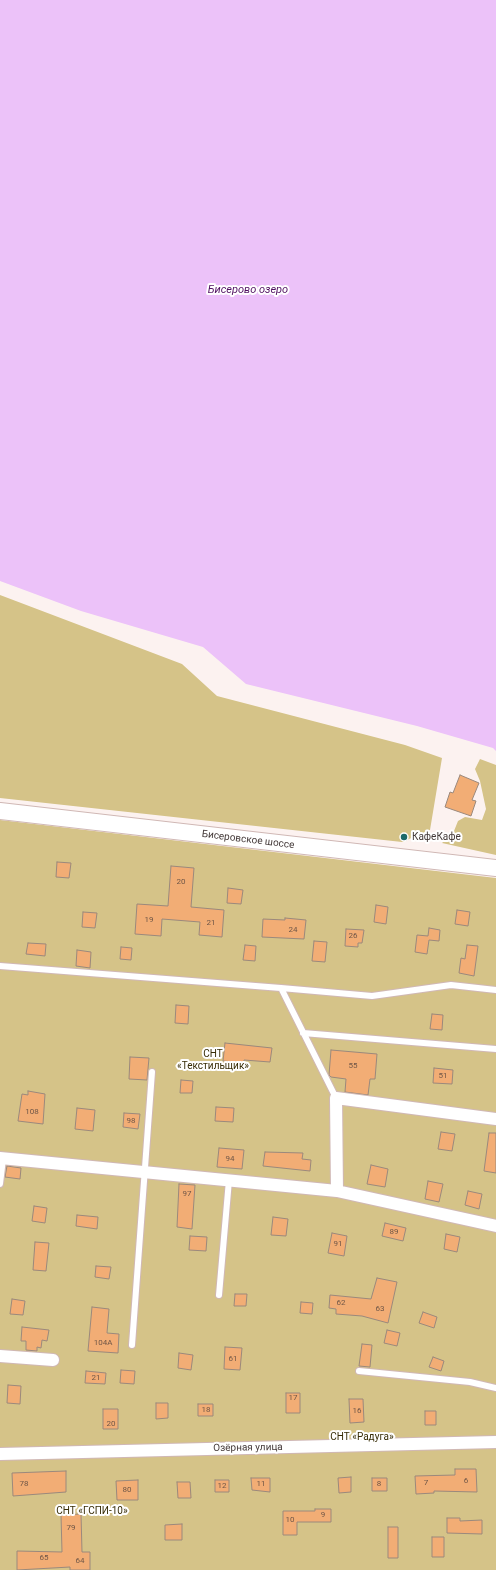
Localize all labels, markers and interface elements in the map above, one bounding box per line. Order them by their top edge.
water label: Бисерово озеро [208,283,288,297]
street label: Бисеровское шоссе [201,828,295,852]
place label: КафеКафе [412,831,461,843]
marker: КафеКафе [399,832,409,842]
house number: 20 [177,877,185,887]
house number: 19 [145,915,153,925]
house number: 21 [207,918,215,928]
house number: 24 [289,925,297,935]
house number: 26 [349,931,357,941]
park label: СНТ «Текстильщик» [177,1048,249,1072]
house number: 55 [349,1061,357,1071]
house number: 51 [439,1071,447,1081]
house number: 108 [25,1107,39,1117]
house number: 98 [127,1116,135,1126]
house number: 94 [226,1154,234,1164]
house number: 97 [183,1189,191,1199]
house number: 89 [390,1227,398,1237]
house number: 91 [334,1239,342,1249]
house number: 62 [337,1298,345,1308]
house number: 63 [376,1304,384,1314]
house number: 104А [94,1338,112,1348]
house number: 61 [229,1354,237,1364]
house number: 21 [92,1373,100,1383]
house number: 17 [289,1393,297,1403]
house number: 18 [202,1405,210,1415]
house number: 16 [353,1406,361,1416]
house number: 20 [107,1419,115,1429]
park label: СНТ «Радуга» [330,1431,394,1443]
street label: Озёрная улица [213,1441,283,1455]
house number: 6 [464,1476,468,1486]
house number: 7 [424,1478,428,1488]
house number: 78 [20,1479,28,1489]
house number: 11 [257,1479,265,1489]
house number: 8 [377,1479,381,1489]
house number: 12 [218,1481,226,1491]
house number: 80 [123,1485,131,1495]
park label: СНТ «ГСПИ-10» [56,1505,128,1517]
house number: 9 [321,1510,325,1520]
house number: 10 [286,1515,294,1525]
house number: 79 [67,1523,75,1533]
house number: 65 [40,1553,48,1563]
house number: 64 [76,1556,84,1566]

